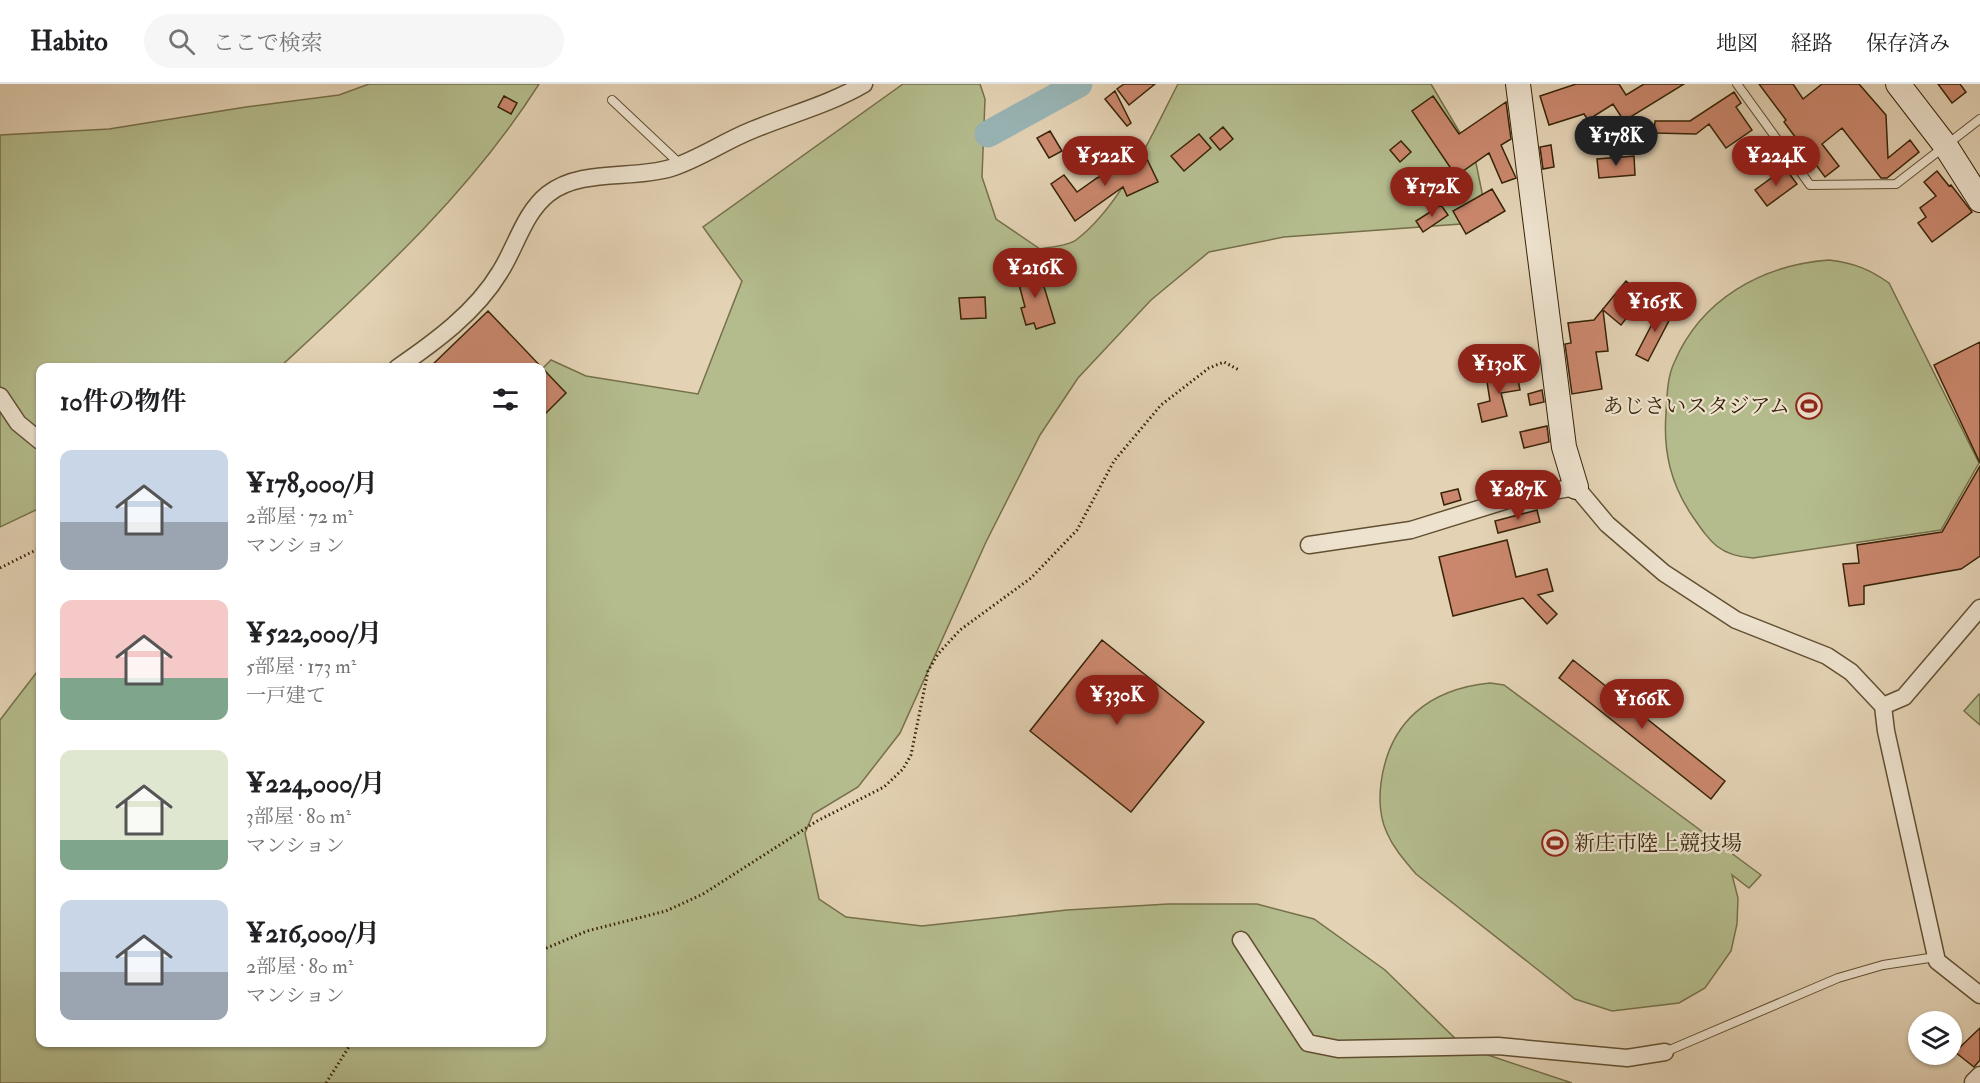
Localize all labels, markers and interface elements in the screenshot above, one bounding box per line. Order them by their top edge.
search box [144,14,564,68]
text: Habito [30,24,108,59]
icon: search [165,25,198,58]
text: ここで検索 [213,29,323,57]
text: 地図 [1716,30,1758,57]
text: 経路 [1791,30,1833,57]
text: 保存済み [1866,30,1950,57]
pin: ¥178K [1574,116,1658,167]
text: ¥178K [1589,123,1643,148]
pin: ¥522K [1063,136,1147,187]
pin: ¥224K [1734,136,1818,187]
text: ¥522K [1076,143,1134,168]
text: ¥224K [1746,143,1806,168]
pin: ¥172K [1390,167,1474,218]
text: ¥172K [1404,174,1460,199]
pin: ¥216K [993,248,1077,299]
text: ¥216K [1007,255,1063,280]
pin: ¥165K [1613,282,1697,333]
text: ¥165K [1628,289,1682,314]
pin: ¥130K [1457,344,1541,395]
text: ¥130K [1472,351,1526,376]
icon: filters [489,383,522,416]
text: 10件の物件 [60,386,186,418]
sports icon: あじさいスタジアム [1794,391,1824,421]
place label: あじさいスタジアム [1602,393,1790,420]
text: ¥178,000/月 [246,468,378,500]
pin: ¥287K [1476,470,1560,521]
icon: home [108,474,180,546]
text: ¥287K [1489,477,1547,502]
text: 2部屋 · 72 m² [246,504,353,529]
text: マンション [246,533,345,558]
text: ¥522,000/月 [246,618,382,650]
icon: home [108,624,180,696]
text: 5部屋 · 173 m² [246,654,357,679]
pin: ¥330K [1075,675,1159,726]
pin: ¥166K [1600,679,1684,730]
text: ¥330K [1090,682,1144,707]
text: 一戸建て [246,683,326,708]
text: ¥166K [1614,686,1670,711]
text: ¥224,000/月 [246,768,385,800]
icon: home [108,774,180,846]
text: 3部屋 · 80 m² [246,804,351,829]
sports icon: 新庄市陸上競技場 [1540,828,1570,858]
place label: 新庄市陸上競技場 [1574,830,1742,857]
text: マンション [246,833,345,858]
text: ¥216,000/月 [246,918,380,950]
icon: home [108,924,180,996]
text: 2部屋 · 80 m² [246,954,353,979]
text: マンション [246,983,345,1008]
map controls [1908,1011,1962,1065]
button: layers [1908,1011,1962,1065]

